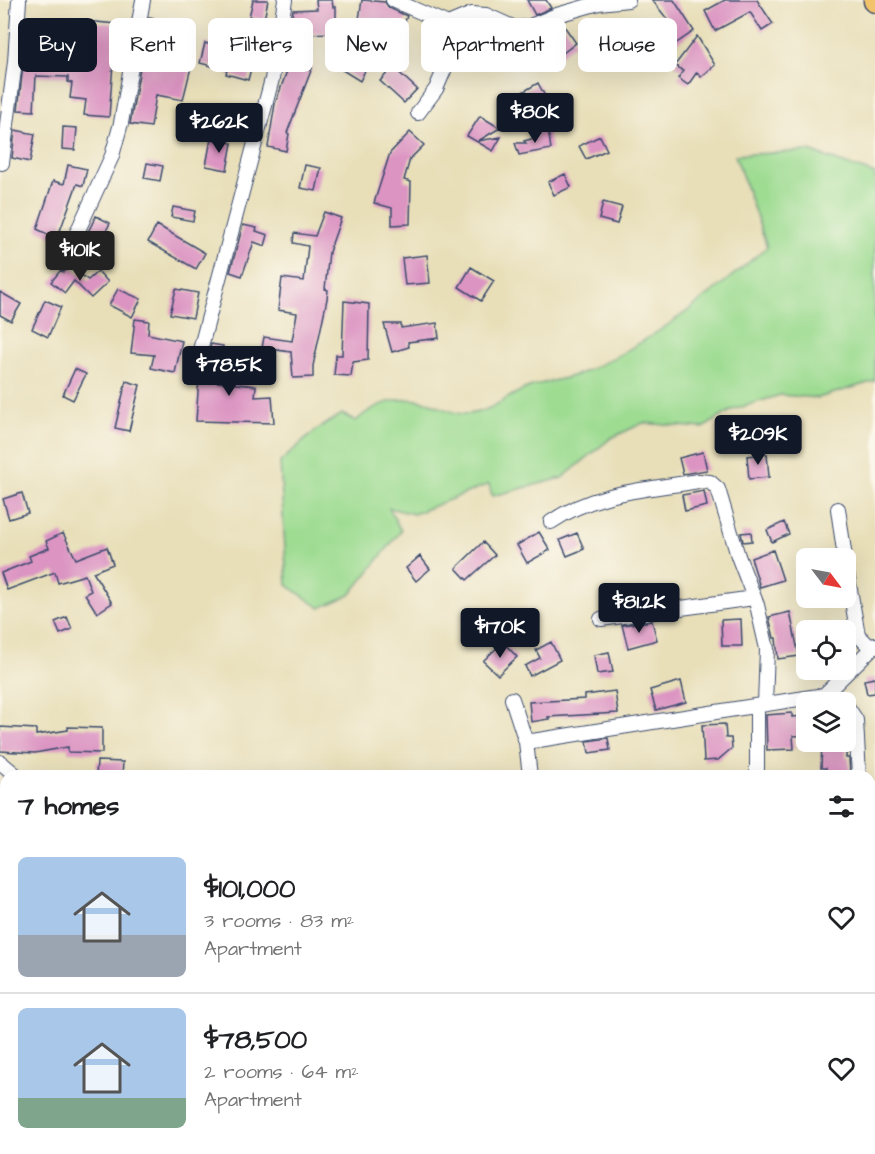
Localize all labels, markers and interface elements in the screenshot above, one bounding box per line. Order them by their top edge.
chip: Buy [18,18,97,72]
chip: Rent [109,18,196,72]
chip: Filters [208,18,313,72]
chip: New [325,18,409,72]
chip: Apartment [421,18,566,72]
chip: House [578,18,677,72]
pin: $80K [499,93,571,144]
text: $80K [511,98,559,126]
pin: $262K [177,103,261,154]
text: $262K [190,108,248,136]
pin: $101K [38,231,122,282]
text: $101K [60,236,100,264]
pin: $78.5K [180,346,278,397]
text: $78.5K [196,351,262,379]
pin: $209K [716,415,800,466]
text: $209K [729,420,787,448]
north arrow [796,548,856,608]
map controls [796,548,856,752]
pin: $81.2K [590,583,688,634]
text: $81.2K [612,588,666,616]
pin: $170K [458,608,542,659]
text: $170K [475,613,525,641]
button: locate [796,620,856,680]
button: layers [796,692,856,752]
text: 7 homes [18,788,119,824]
icon: filters [825,790,858,823]
text: $101,000 [204,871,295,907]
icon: home [66,881,138,953]
icon: heart [825,901,858,934]
text: 3 rooms · 83 m² [204,907,354,935]
text: Apartment [204,935,302,963]
text: $78,500 [204,1022,307,1058]
icon: home [66,1032,138,1104]
icon: heart [825,1052,858,1085]
text: 2 rooms · 64 m² [204,1058,359,1086]
text: Apartment [204,1086,302,1114]

